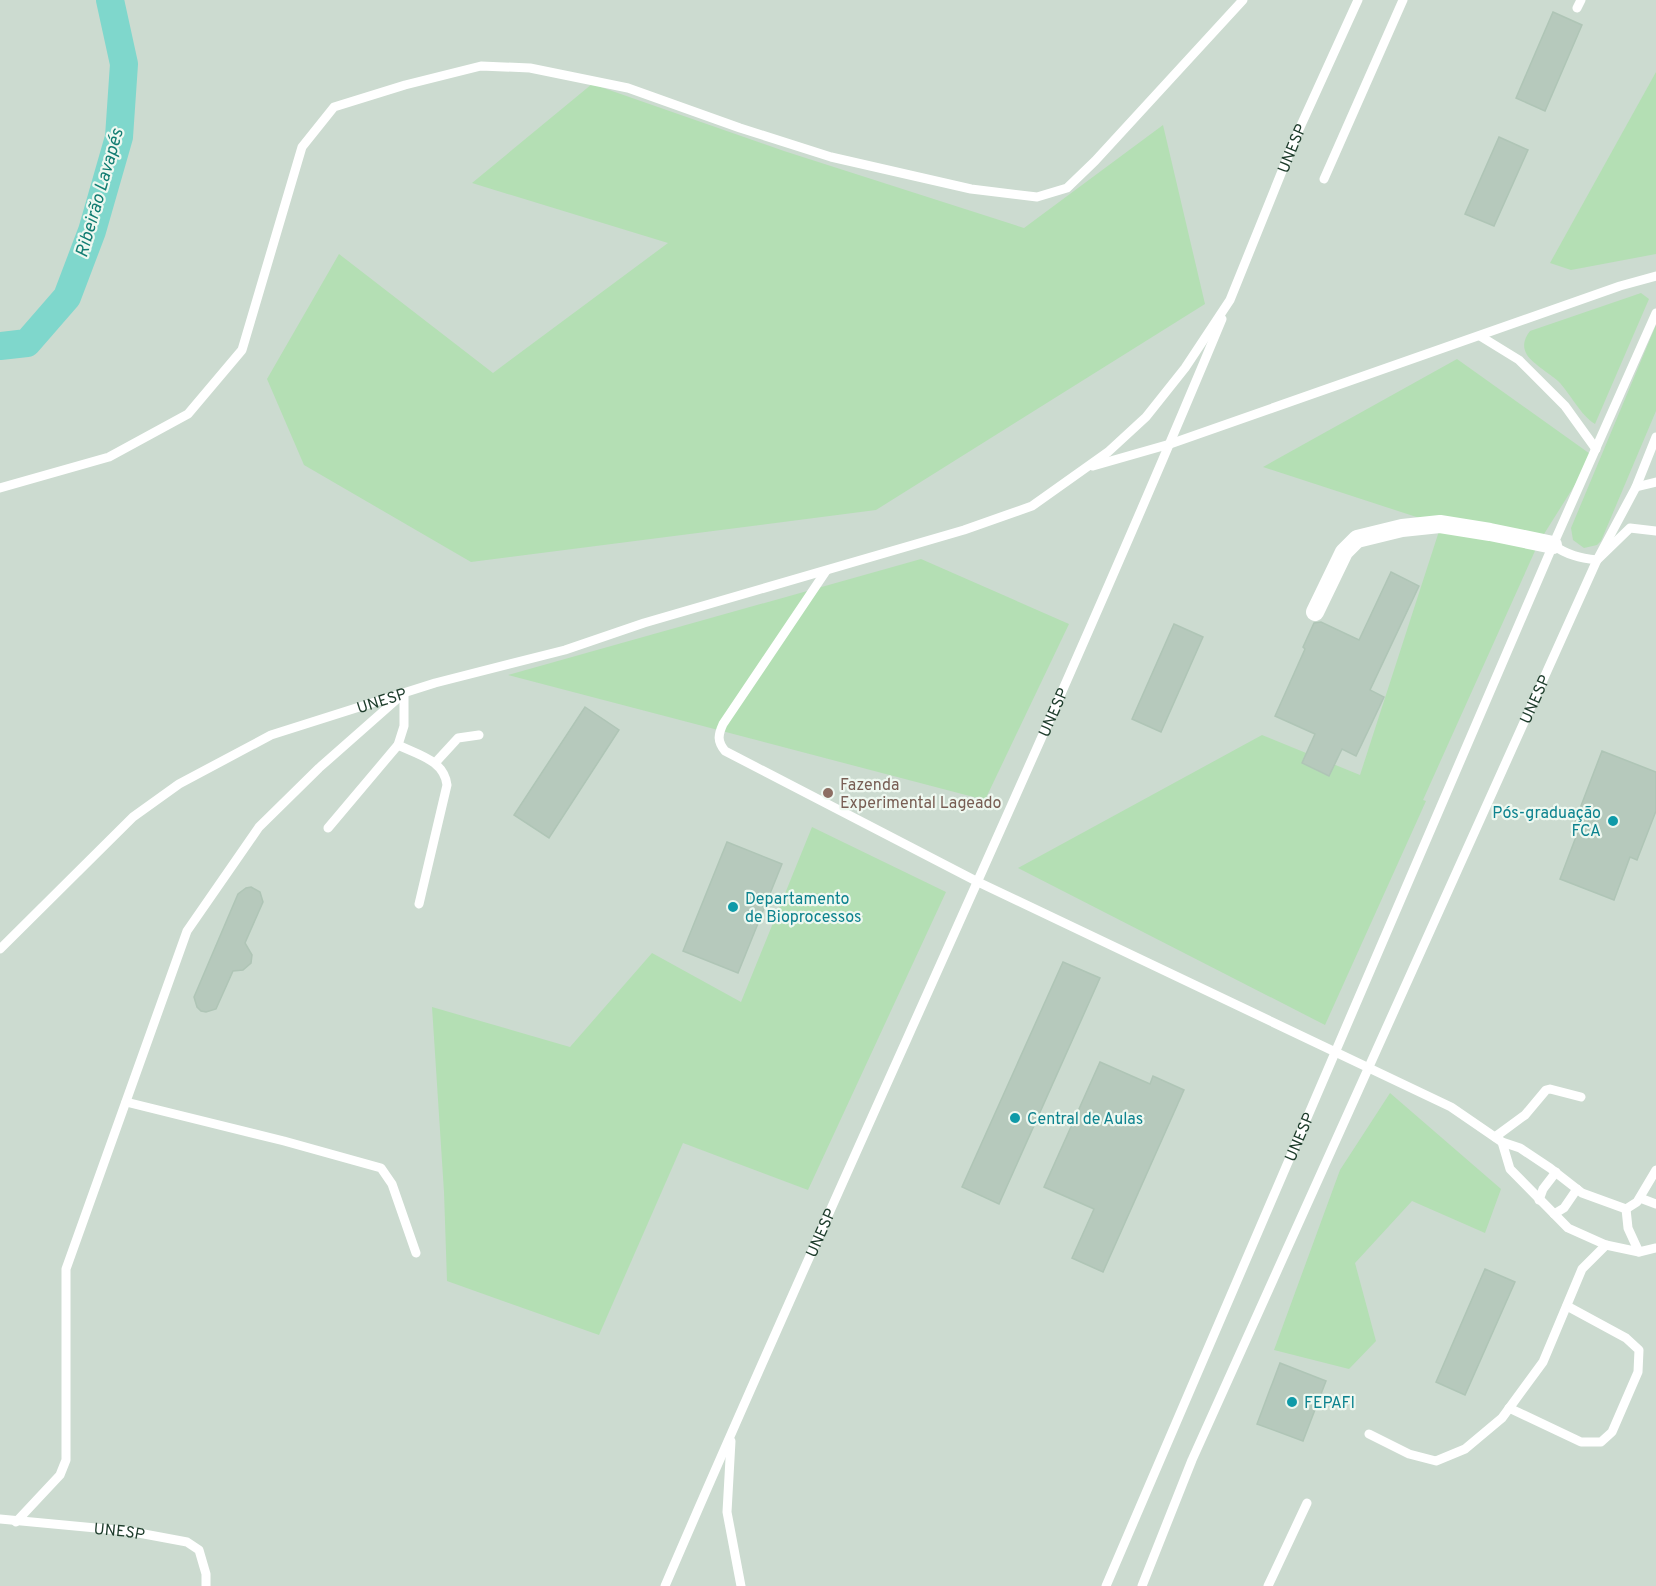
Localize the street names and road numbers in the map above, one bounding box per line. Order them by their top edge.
street label: UNESP [1274,121,1312,177]
street label: UNESP [1517,672,1556,727]
street label: UNESP [354,685,409,719]
street label: UNESP [1035,685,1074,741]
street label: UNESP [1281,1110,1320,1165]
street label: UNESP [802,1206,842,1261]
street label: UNESP [93,1520,146,1546]

